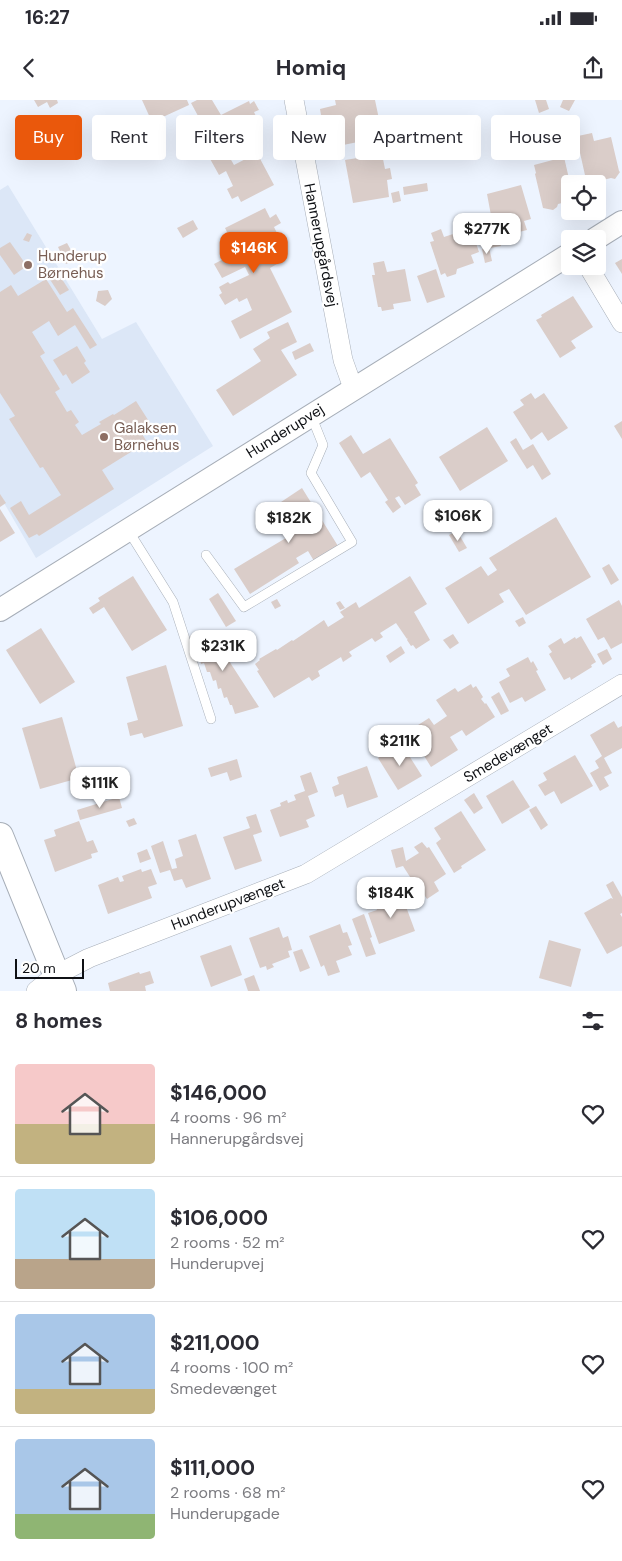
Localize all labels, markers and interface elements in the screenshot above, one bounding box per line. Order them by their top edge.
text: 16:27 [25,5,70,30]
text: Homiq [276,53,346,82]
icon: back [15,54,43,82]
icon: share [579,54,607,82]
chip: Buy [15,115,82,160]
chip: Rent [92,115,166,160]
chip: Filters [176,115,263,160]
chip: New [273,115,345,160]
chip: Apartment [355,115,481,160]
chip: House [491,115,580,160]
map controls [561,175,606,275]
button: locate [561,175,606,220]
street label: Hannerupgårdsvej [299,182,343,308]
pin: $277K [452,212,522,255]
text: $277K [464,218,510,239]
button: layers [561,230,606,275]
pin: $146K [219,232,289,274]
text: $146K [231,237,277,258]
place label: Hunderup Børnehus [38,246,107,283]
marker: Hunderup Børnehus [22,259,34,271]
street label: Hunderupvej [242,399,328,463]
place label: Galaksen Børnehus [114,418,179,455]
marker: Galaksen Børnehus [98,431,110,443]
pin: $106K [423,500,493,542]
pin: $182K [254,502,324,544]
text: $106K [434,505,482,526]
text: $182K [266,507,312,528]
pin: $231K [188,630,258,672]
text: $231K [201,635,245,656]
street label: Smedevænget [460,719,556,787]
pin: $211K [365,724,435,767]
text: $211K [380,730,421,751]
pin: $111K [65,766,135,809]
text: $111K [81,772,119,793]
street label: Hunderupvænget [168,873,288,935]
pin: $184K [356,876,426,919]
text: $184K [368,882,414,903]
scale bar [15,956,84,979]
text: 20 m [22,959,56,977]
text: 8 homes [15,1007,103,1035]
icon: filters [579,1007,607,1035]
text: $146,000 [170,1079,267,1107]
icon: home [55,1084,115,1144]
icon: heart [579,1100,607,1128]
text: 4 rooms · 96 m² [170,1107,286,1128]
text: Hannerupgårdsvej [170,1128,304,1149]
text: $106,000 [170,1204,268,1232]
icon: home [55,1209,115,1269]
icon: heart [579,1225,607,1253]
text: 2 rooms · 52 m² [170,1232,285,1253]
text: Hunderupvej [170,1253,264,1274]
text: $211,000 [170,1329,260,1357]
icon: home [55,1334,115,1394]
icon: heart [579,1350,607,1378]
text: 4 rooms · 100 m² [170,1357,293,1378]
text: Smedevænget [170,1378,277,1399]
text: $111,000 [170,1454,255,1482]
icon: home [55,1459,115,1519]
icon: heart [579,1475,607,1503]
text: 2 rooms · 68 m² [170,1482,286,1503]
text: Hunderupgade [170,1503,280,1524]

